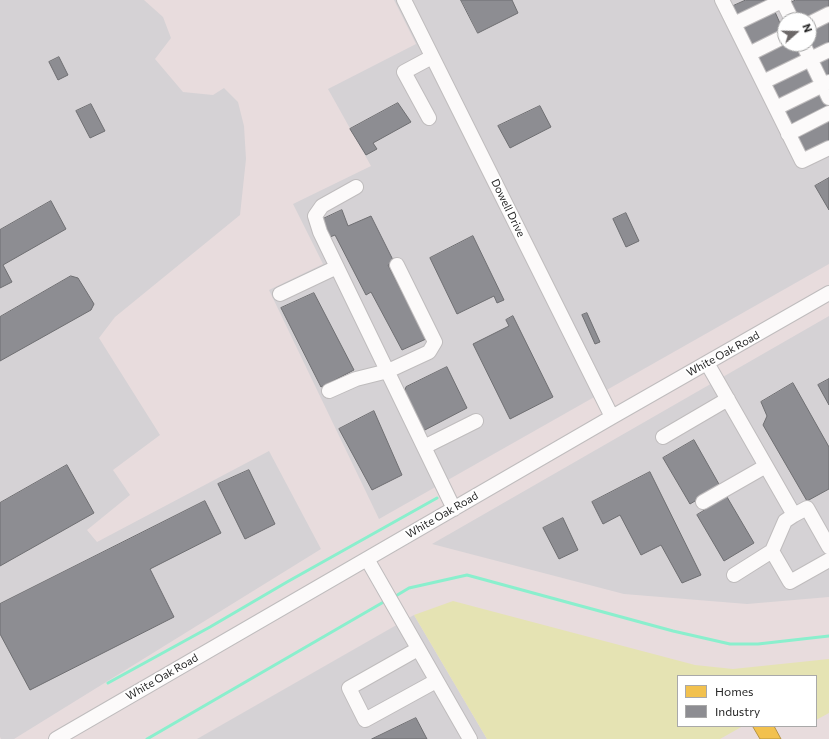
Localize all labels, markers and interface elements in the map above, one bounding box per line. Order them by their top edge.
north arrow [777,12,817,52]
text: N [800,22,815,34]
street label: Dowell Drive [488,177,528,239]
street label: White Oak Road [684,329,762,379]
street label: White Oak Road [404,489,480,541]
street label: White Oak Road [124,651,200,703]
legend [677,675,817,727]
text: Homes [715,684,753,698]
text: Industry [715,704,760,718]

